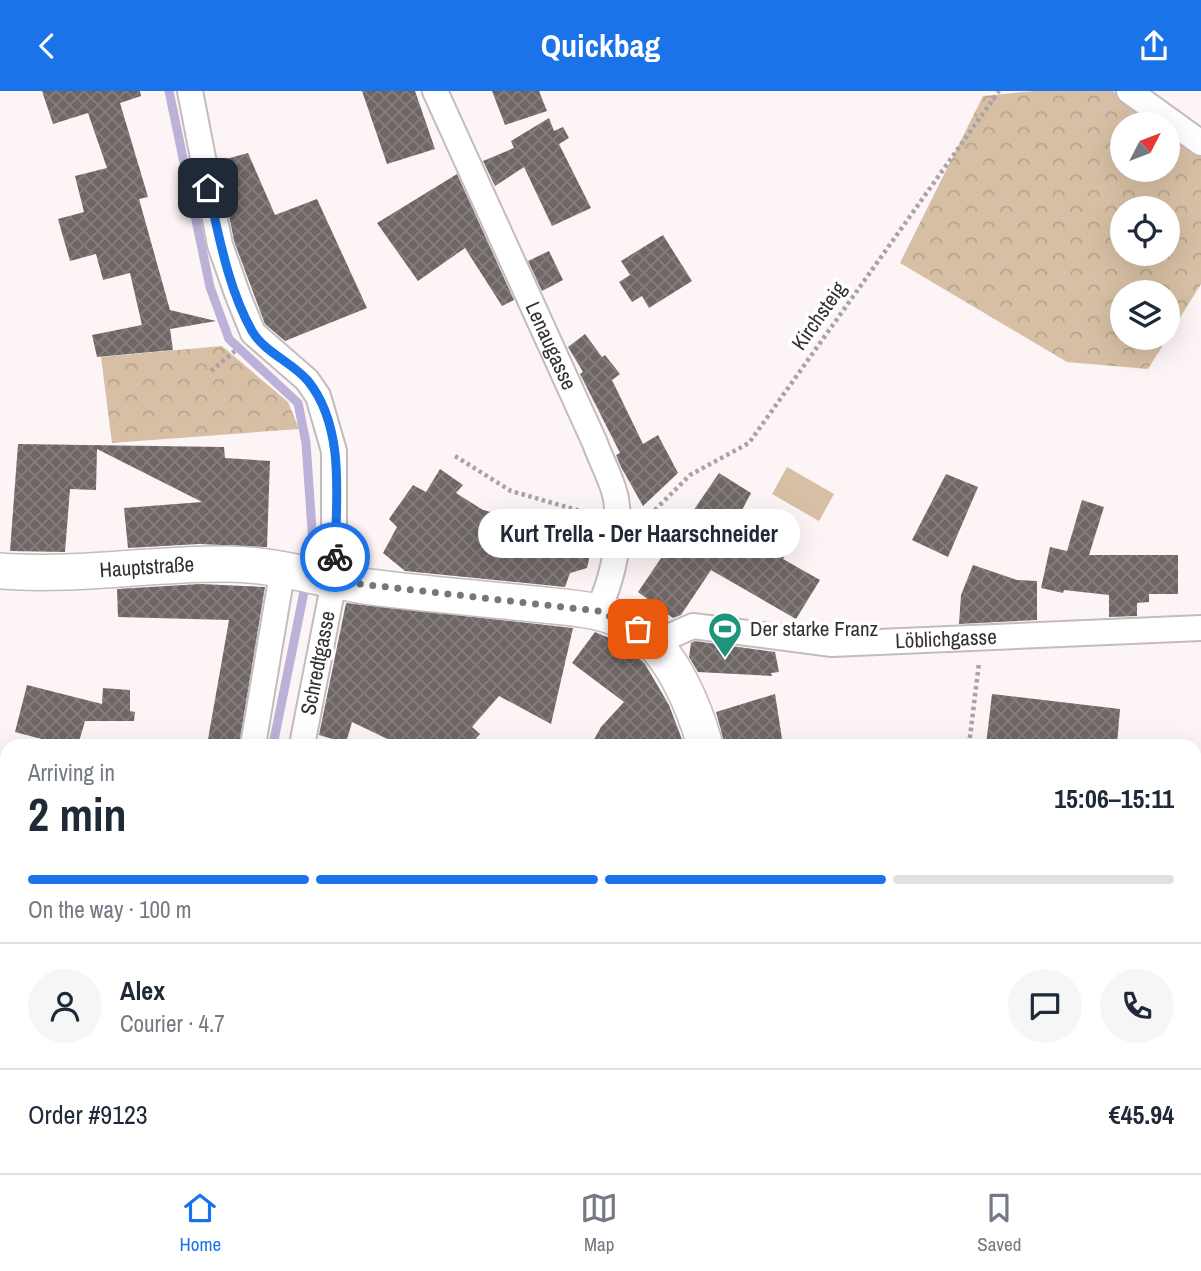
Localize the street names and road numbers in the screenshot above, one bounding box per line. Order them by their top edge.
street label: Kirchsteig [784,275,853,356]
street label: Lenaugasse [519,297,584,394]
street label: Hauptstraße [99,549,195,584]
street label: Schredtgasse [293,608,342,717]
street label: Löblichgasse [895,622,997,655]

